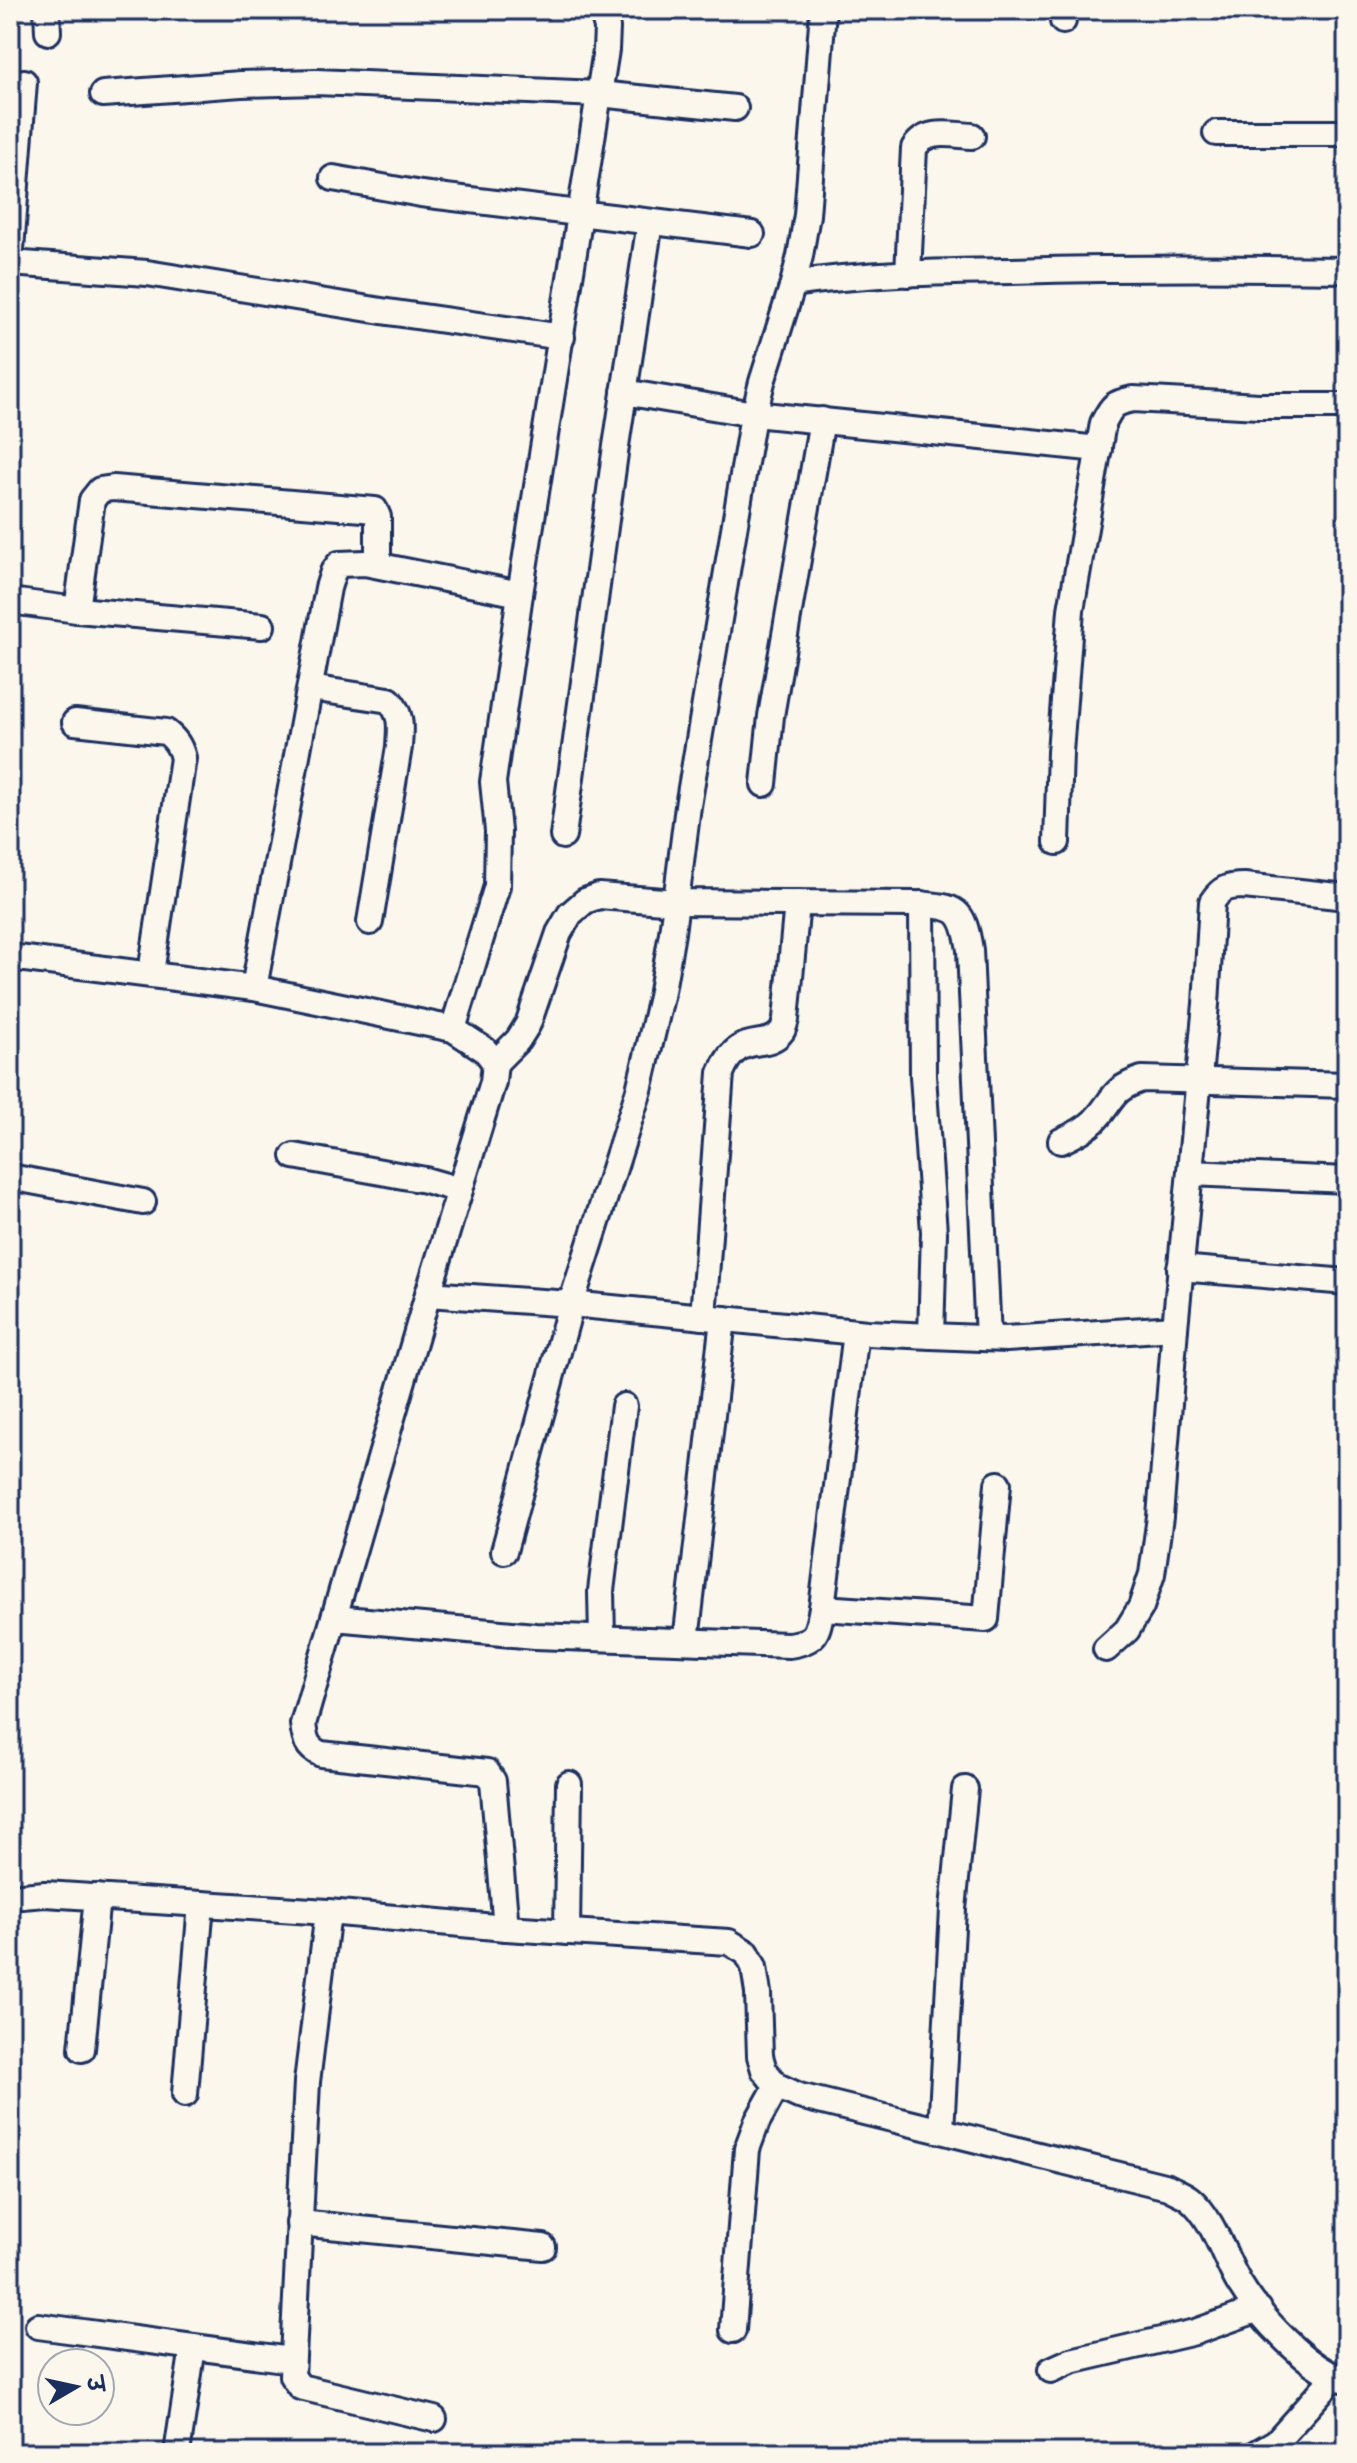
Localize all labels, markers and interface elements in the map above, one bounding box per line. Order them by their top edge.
north arrow [36,2347,116,2427]
text: उ [79,2372,112,2396]

